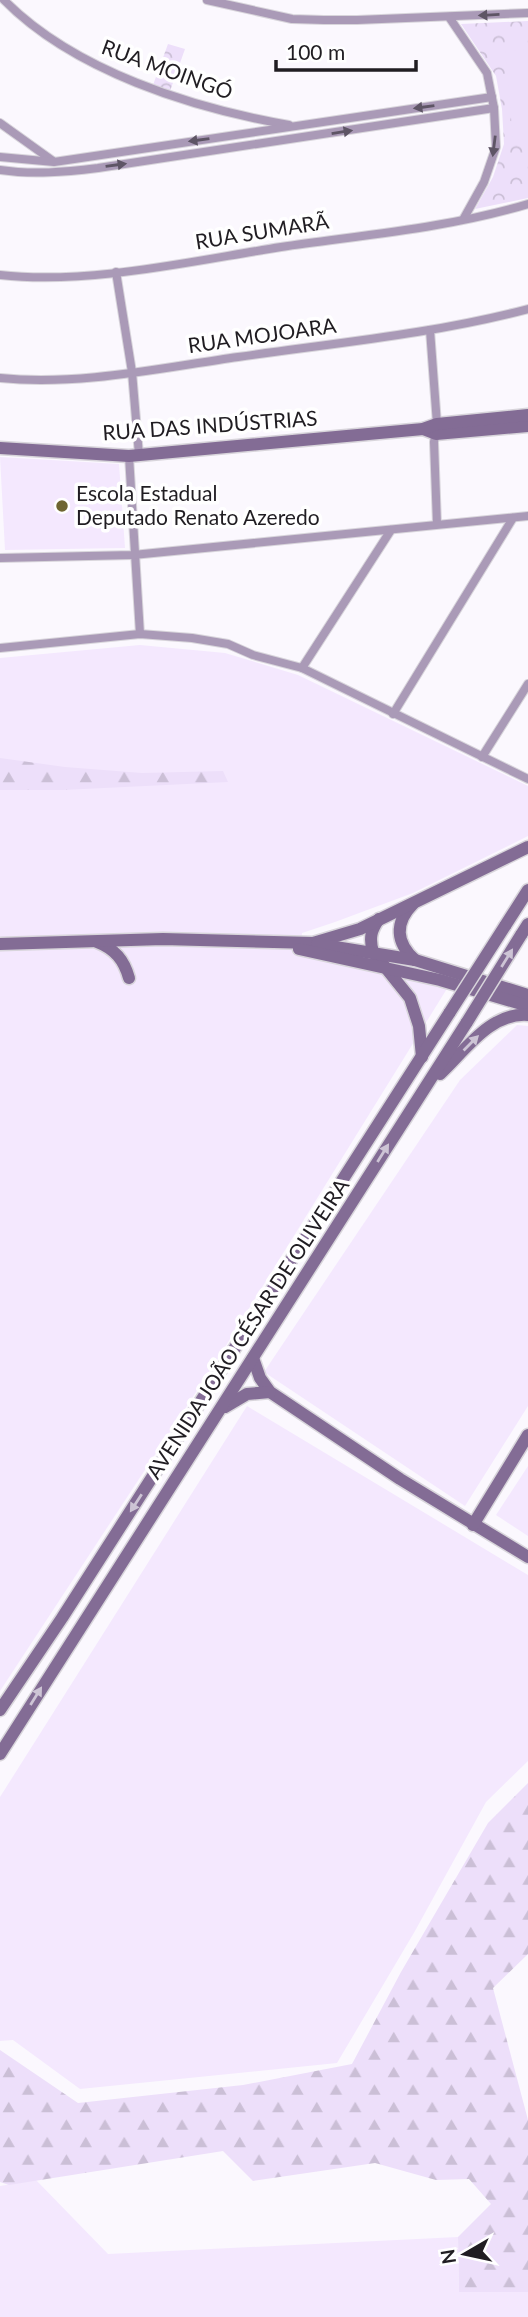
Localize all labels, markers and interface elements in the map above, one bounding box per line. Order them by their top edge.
one-way arrow [477,9,499,20]
scale bar [276,28,416,72]
street label: RUA MOINGÓ [99,33,236,104]
text: 100 m [286,39,345,64]
one-way arrow [413,102,435,113]
one-way arrow [331,126,353,137]
one-way arrow [188,135,210,146]
one-way arrow [488,135,499,157]
one-way arrow [106,159,128,170]
street label: RUA SUMARÃ [193,207,331,253]
street label: RUA MOJOARA [186,312,338,357]
street label: RUA DAS INDÚSTRIAS [102,405,318,444]
place label: Escola Estadual Deputado Renato Azeredo [76,480,320,529]
marker: Escola Estadual Deputado Renato Azeredo [54,498,70,514]
one-way arrow [500,948,513,967]
one-way arrow [463,1034,480,1051]
one-way arrow [376,1144,389,1163]
street label: AVENIDA JOÃO CÉSAR DE OLIVEIRA [140,1173,354,1483]
one-way arrow [129,1493,142,1513]
one-way arrow [30,1686,43,1706]
north arrow [430,2219,500,2289]
text: N [435,2248,460,2266]

